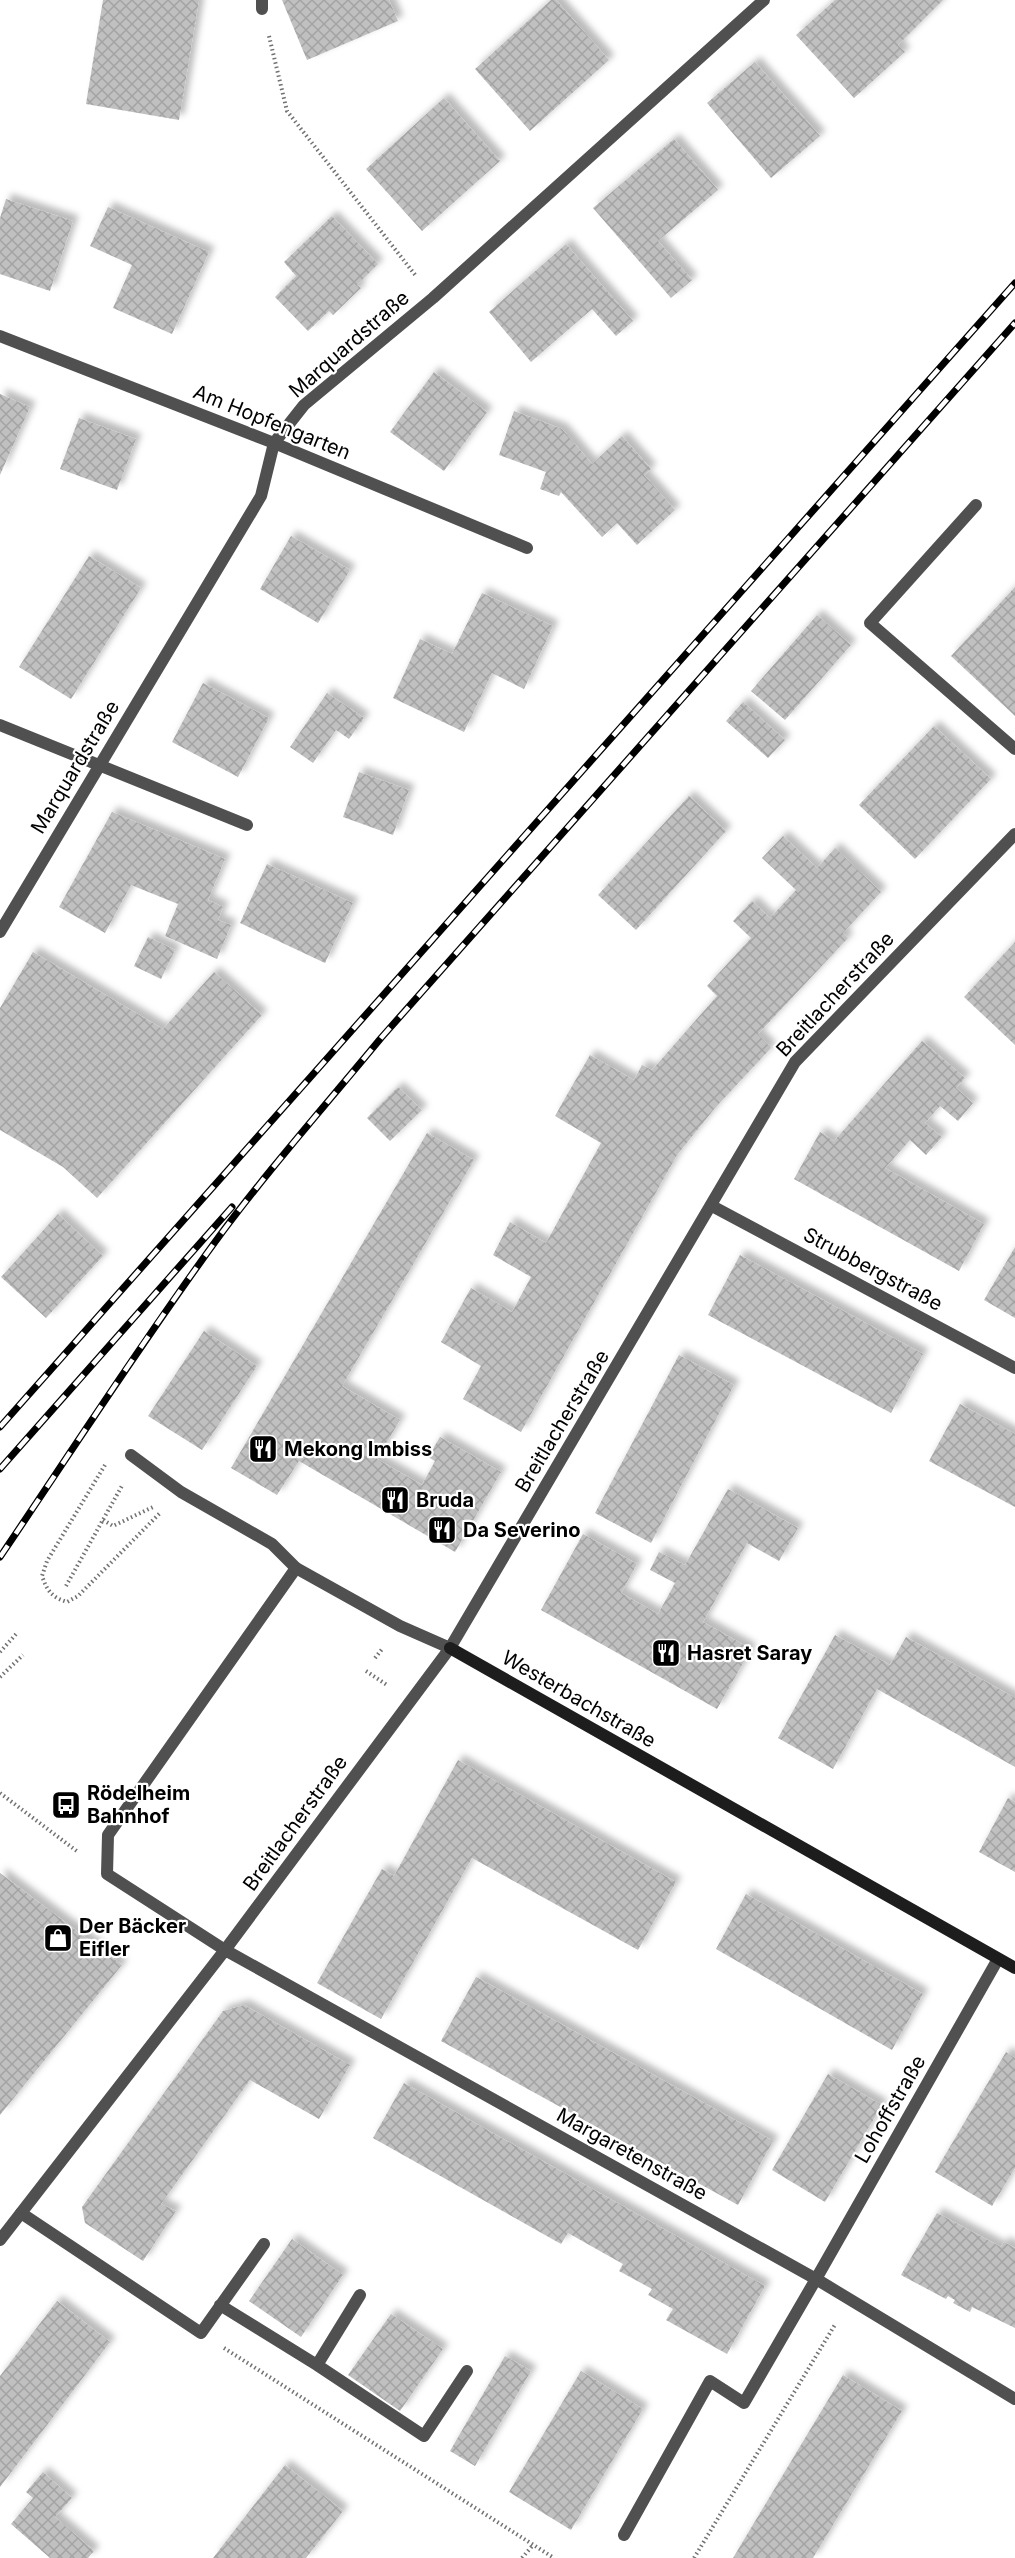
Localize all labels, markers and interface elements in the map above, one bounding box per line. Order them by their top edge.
street label: Marquardstraße [284,285,414,403]
street label: Am Hopfengarten [190,380,354,464]
street label: Marquardstraße [26,696,124,838]
street label: Breitlacherstraße [771,927,899,1061]
street label: Strubbergstraße [799,1222,947,1316]
street label: Breitlacherstraße [510,1346,614,1496]
restaurant icon: Mekong Imbiss [247,1433,279,1465]
place label: Mekong Imbiss [284,1437,432,1461]
restaurant icon: Bruda [379,1484,411,1516]
place label: Bruda [416,1488,474,1512]
restaurant icon: Da Severino [426,1514,458,1546]
place label: Da Severino [463,1518,580,1542]
restaurant icon: Hasret Saray [650,1637,682,1669]
place label: Hasret Saray [687,1641,812,1665]
street label: Westerbachstraße [498,1645,660,1753]
street label: Breitlacherstraße [238,1751,352,1895]
place label: Rödelheim Bahnhof [87,1781,190,1828]
bus stop icon: Rödelheim Bahnhof [50,1789,82,1821]
place label: Der Bäcker Eifler [79,1914,186,1961]
shop icon: Der Bäcker Eifler [42,1922,74,1954]
street label: Lohoffstraße [849,2051,931,2167]
street label: Margaretenstraße [552,2103,712,2205]

